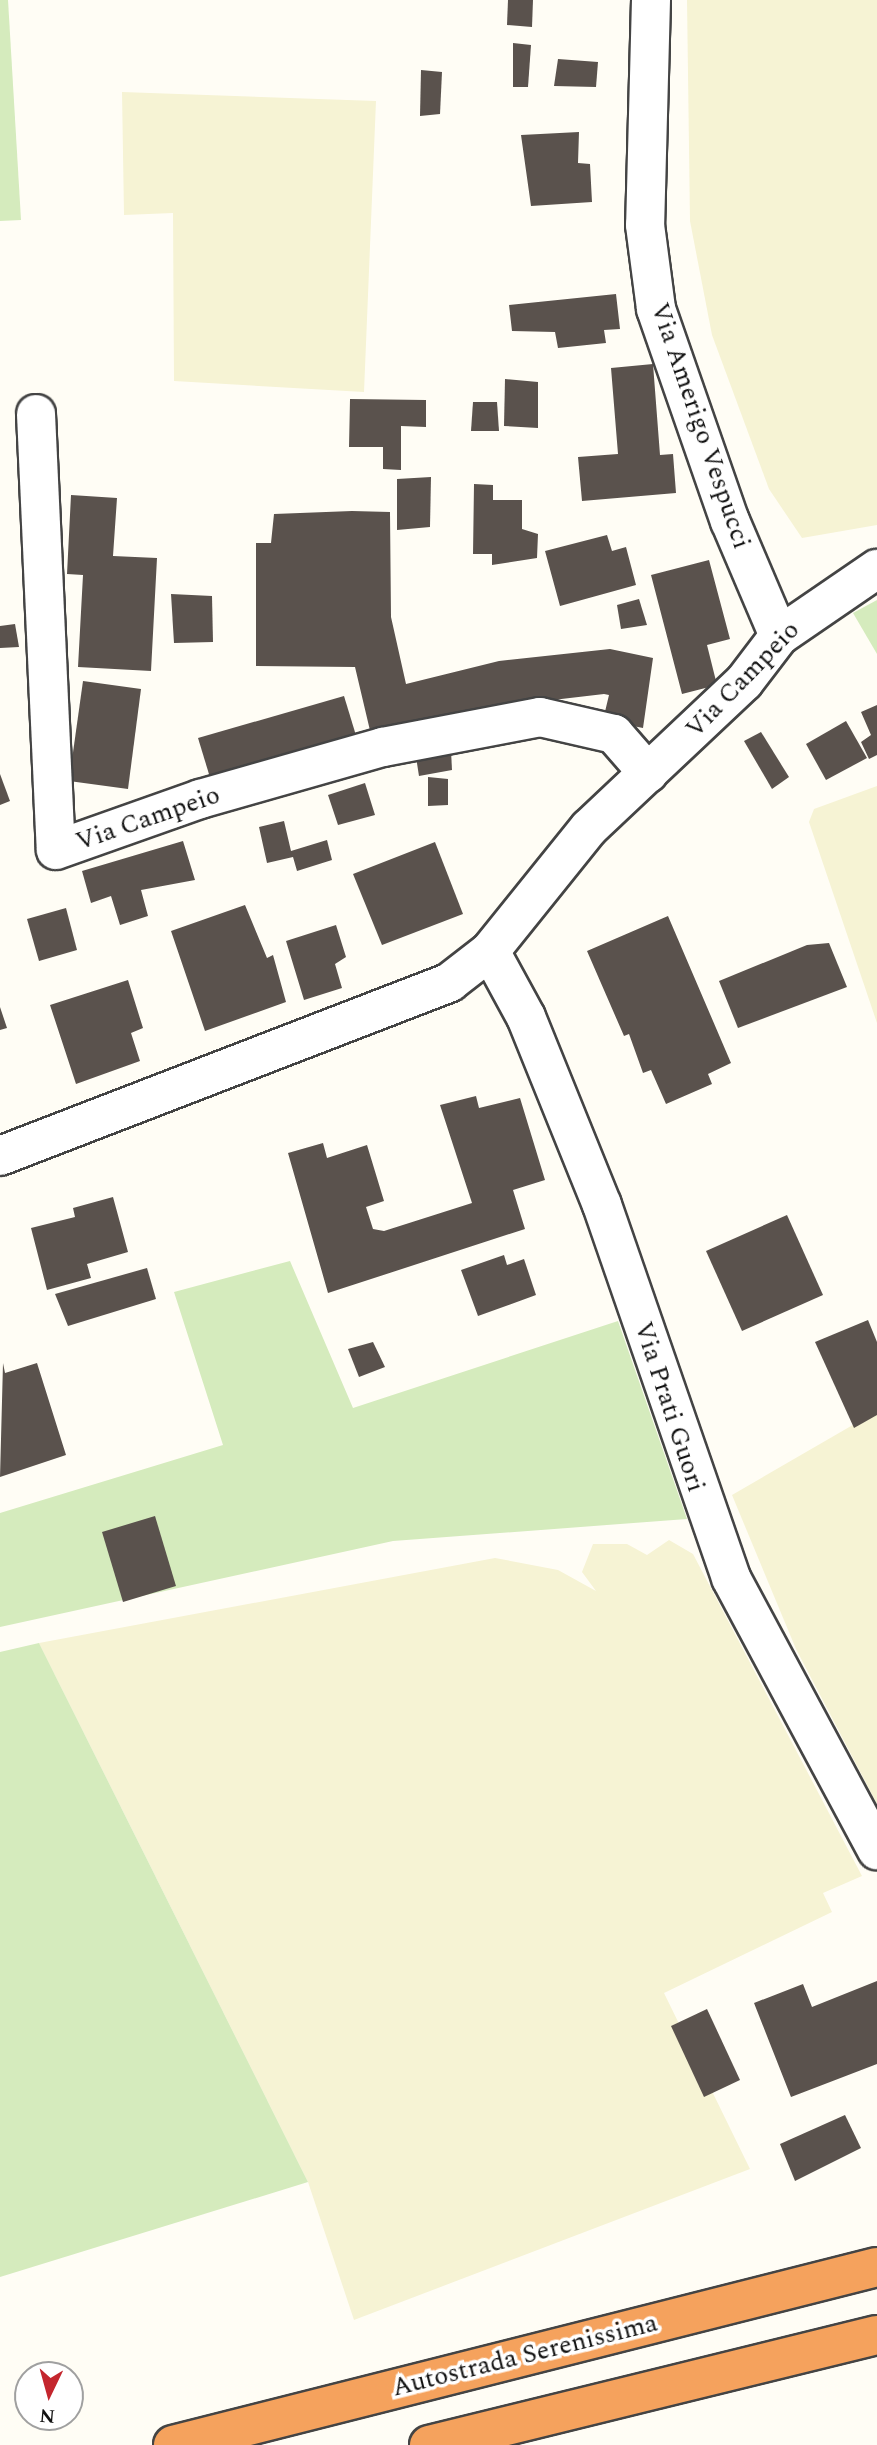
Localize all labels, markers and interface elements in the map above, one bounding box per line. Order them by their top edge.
street label: Via Amerigo Vespucci [643,299,757,553]
street label: Via Campeio [680,615,806,745]
street label: Via Campeio [72,780,224,858]
street label: Via Prati Guori [627,1318,711,1496]
street label: Autostrada Serenissima [389,2308,661,2404]
north arrow [14,2361,84,2431]
text: N [38,2400,56,2431]

